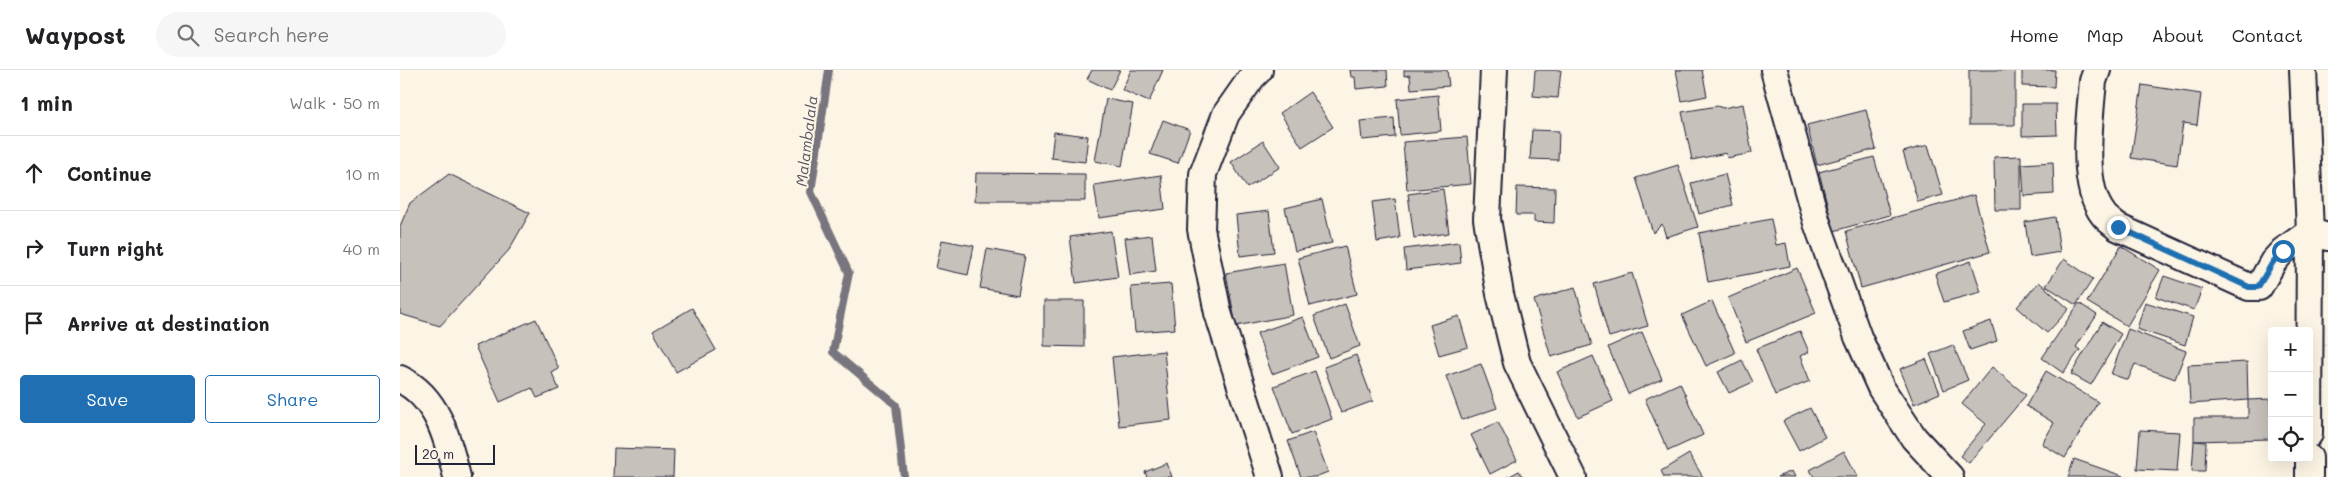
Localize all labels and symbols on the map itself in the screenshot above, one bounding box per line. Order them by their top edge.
water label: Malambalala [790,94,822,188]
route end [2107,216,2130,239]
route start [2272,240,2295,263]
scale bar [415,442,495,465]

